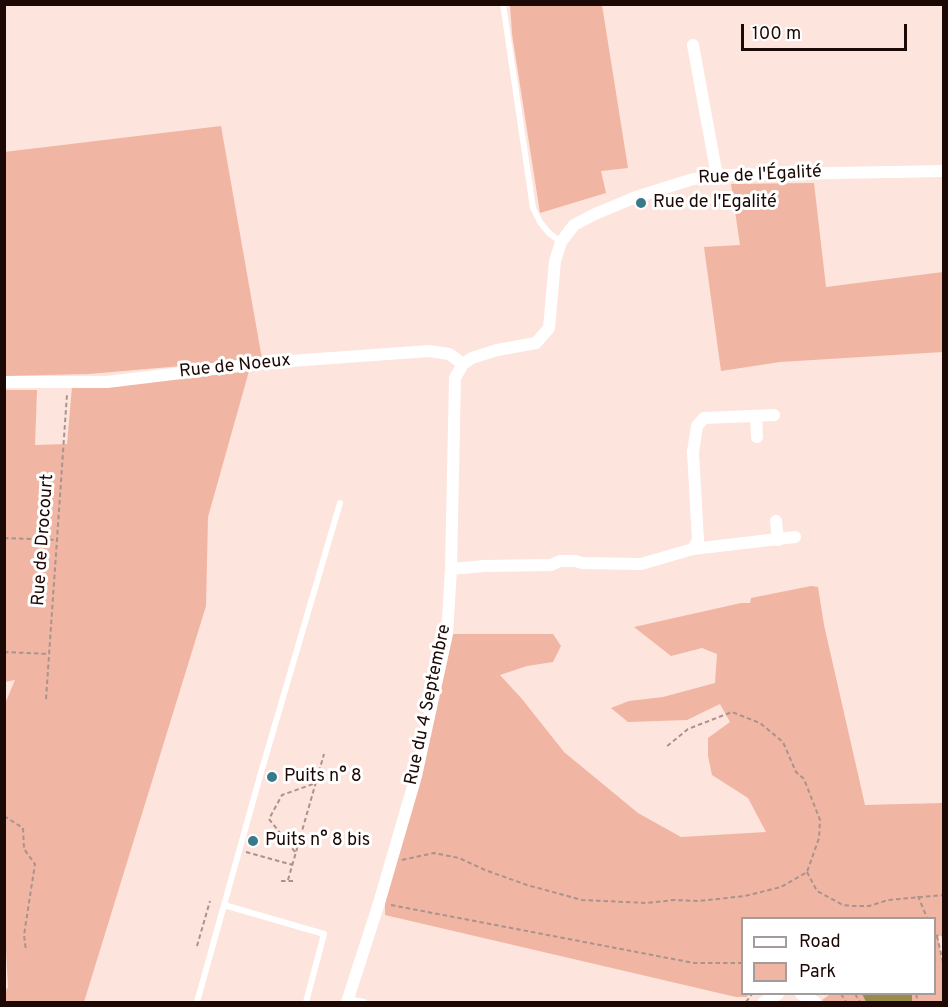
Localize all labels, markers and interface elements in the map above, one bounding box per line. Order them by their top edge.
scale bar [744,12,910,50]
text: 100 m [752,23,801,46]
street label: Rue de l'Égalité [698,162,822,190]
place label: Rue de l'Egalité [653,192,777,214]
marker: Rue de l'Egalité [634,196,648,210]
street label: Rue de Noeux [178,350,292,384]
street label: Rue de Drocourt [29,473,59,607]
street label: Rue du 4 Septembre [401,623,457,787]
place label: Puits n° 8 [284,766,362,788]
marker: Puits n° 8 [265,770,279,784]
place label: Puits n° 8 bis [265,830,370,852]
marker: Puits n° 8 bis [246,834,260,848]
legend [741,917,936,995]
text: Road [799,931,841,954]
text: Park [799,961,836,984]

